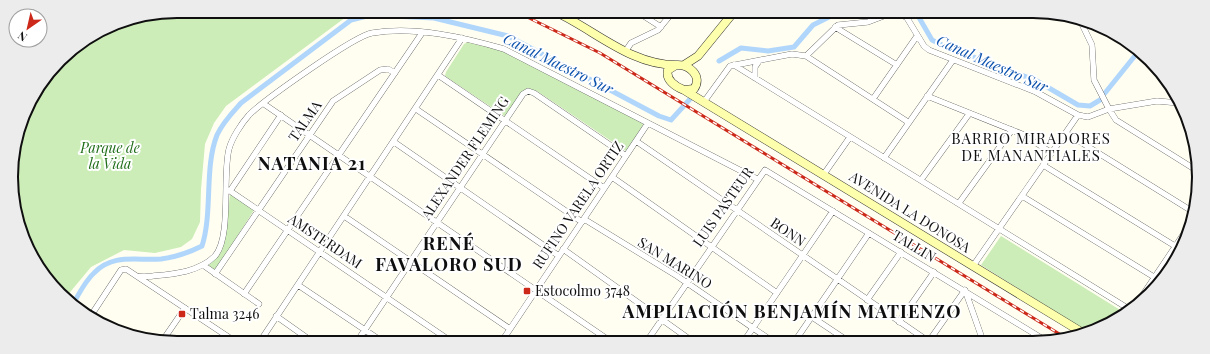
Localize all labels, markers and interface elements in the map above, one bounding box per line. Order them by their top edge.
north arrow [8,8,48,48]
text: N [15,28,30,45]
water label: Canal Maestro Sur [500,28,617,99]
water label: Canal Maestro Sur [934,30,1052,97]
street label: ALEXANDER FLEMING [416,92,513,224]
street label: TALMA [284,96,326,145]
district label: BARRIO MIRADORES DE MANANTIALES [951,128,1111,165]
street label: RUFINO VARELA ORTIZ [528,137,627,272]
park label: Parque de la Vida [79,138,140,173]
district label: NATANIA 21 [258,151,366,175]
street label: LUIS PASTEUR [688,162,758,250]
street label: AVENIDA LA DONOSA [845,166,975,257]
street label: AMSTERDAM [284,208,366,272]
street label: BONN [767,213,810,250]
street label: TALLIN [889,225,940,266]
district label: RENÉ FAVALORO SUD [375,231,523,276]
street label: SAN MARINO [635,232,716,293]
place label: Estocolmo 3748 [535,281,630,300]
marker: Estocolmo 3748 [522,286,532,296]
district label: AMPLIACIÓN BENJAMÍN MATIENZO [622,299,961,323]
place label: Talma 3246 [190,304,259,323]
marker: Talma 3246 [177,309,187,319]

